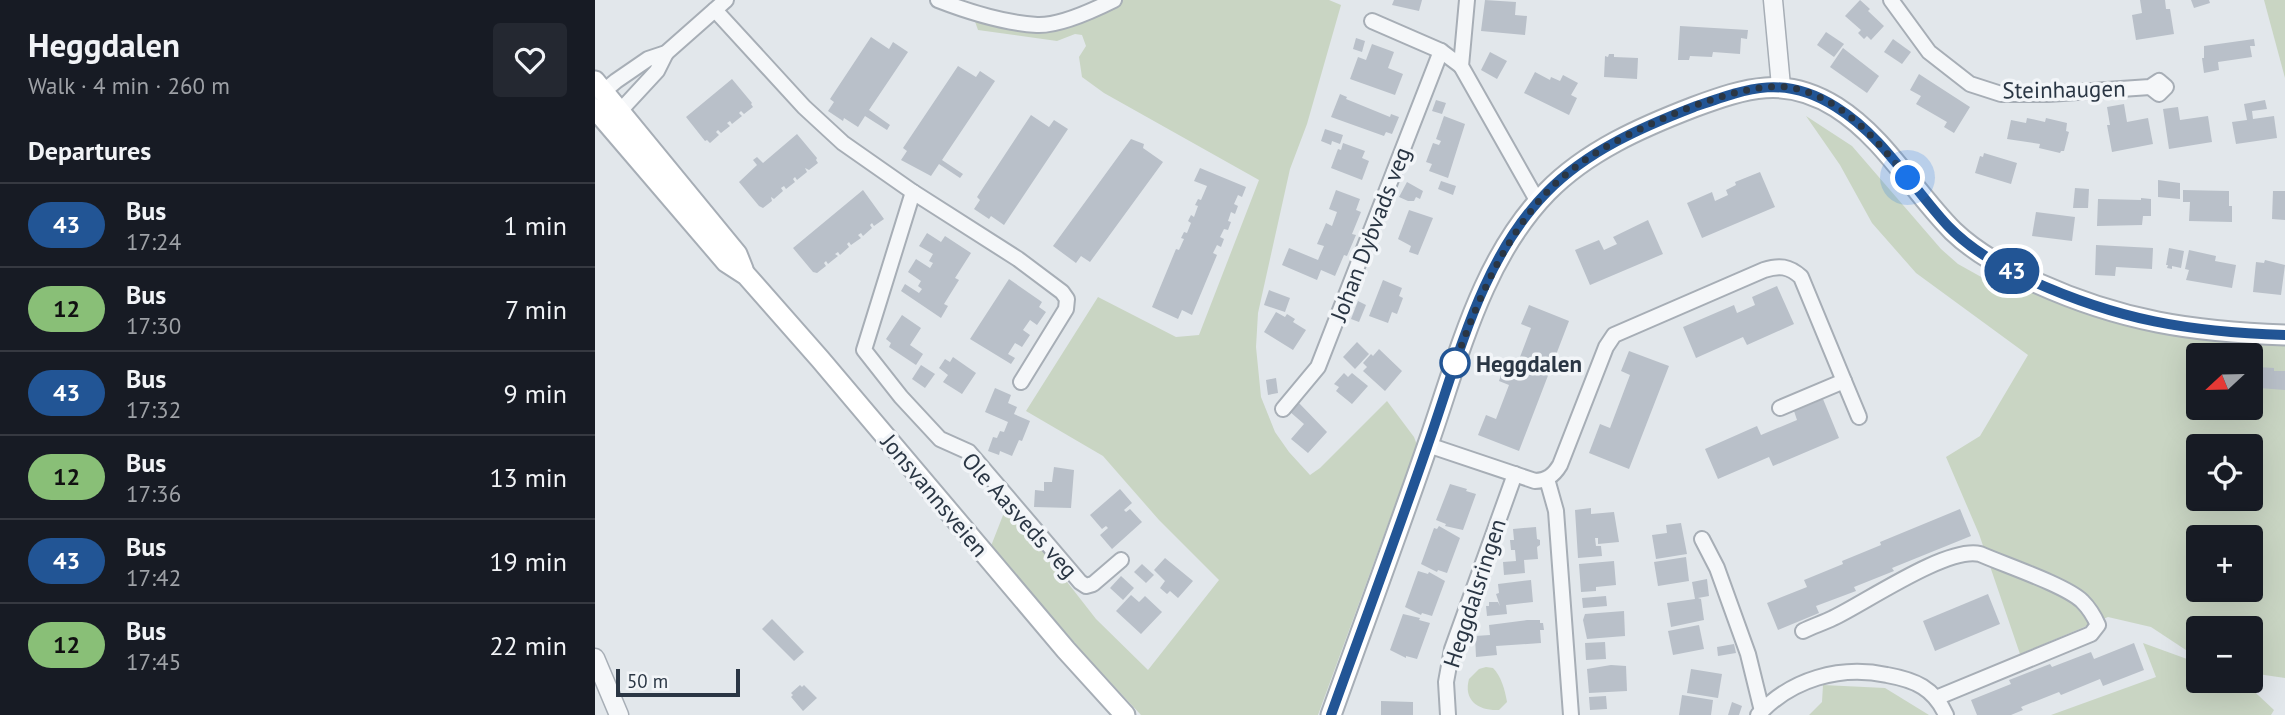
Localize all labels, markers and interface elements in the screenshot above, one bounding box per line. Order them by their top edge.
text: Heggdalen [28,23,180,66]
button: heart [493,23,567,97]
text: Walk · 4 min · 260 m [28,71,230,100]
street label: Steinhaugen [2002,73,2126,105]
text: Departures [28,134,151,167]
street label: Johan Dybvads veg [1323,143,1417,326]
your location [1890,160,1925,195]
text: Bus [126,194,166,227]
text: 43 [53,209,80,240]
text: 1 min [504,209,567,242]
text: 17:24 [126,227,181,256]
line badge: 43 [1981,248,2043,294]
text: 43 [1998,255,2026,286]
text: Bus [126,278,166,311]
text: 12 [53,293,80,324]
text: 7 min [505,293,567,326]
text: 17:30 [126,311,181,340]
north arrow [2186,343,2263,420]
map controls [2186,343,2263,693]
marker: Heggdalen [1440,348,1470,378]
place label: Heggdalen [1476,349,1582,378]
text: Bus [126,362,166,395]
text: 43 [53,377,80,408]
text: 9 min [504,377,567,410]
text: 17:32 [126,395,181,424]
street label: Jonsvannsveien [875,427,995,562]
button: locate [2186,434,2263,511]
text: Bus [126,446,166,479]
street label: Ole Aasveds veg [956,446,1084,584]
text: 12 [53,461,80,492]
text: 13 min [489,461,567,494]
text: 17:36 [126,479,181,508]
street label: Heggdalsringen [1436,515,1512,671]
button: + [2186,525,2263,602]
text: Bus [126,530,166,563]
text: 43 [53,545,80,576]
text: 19 min [489,545,567,578]
text: 17:42 [126,563,181,592]
text: Bus [126,614,166,647]
button: − [2186,616,2263,693]
text: 12 [53,629,80,660]
text: 22 min [489,629,567,662]
text: 17:45 [126,647,181,676]
scale bar [616,666,740,698]
text: 50 m [627,669,668,693]

